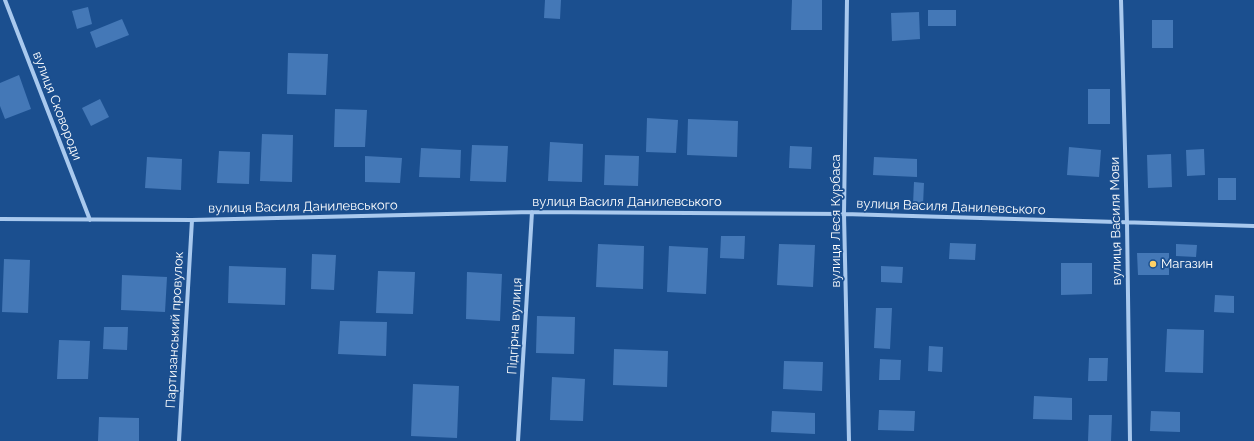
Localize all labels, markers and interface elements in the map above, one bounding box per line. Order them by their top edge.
street label: вулиця Сковороди [29,49,85,163]
street label: вулиця Леся Курбаса [828,155,844,287]
street label: вулиця Василя Мови [1107,157,1125,285]
street label: вулиця Василя Данилевського [532,194,722,210]
street label: вулиця Василя Данилевського [856,196,1046,218]
street label: вулиця Василя Данилевського [208,198,398,216]
street label: Партизанський провулок [163,251,187,409]
place label: Магазин [1161,256,1213,272]
marker: Магазин [1148,259,1158,269]
street label: Підгірна вулиця [505,277,525,375]

